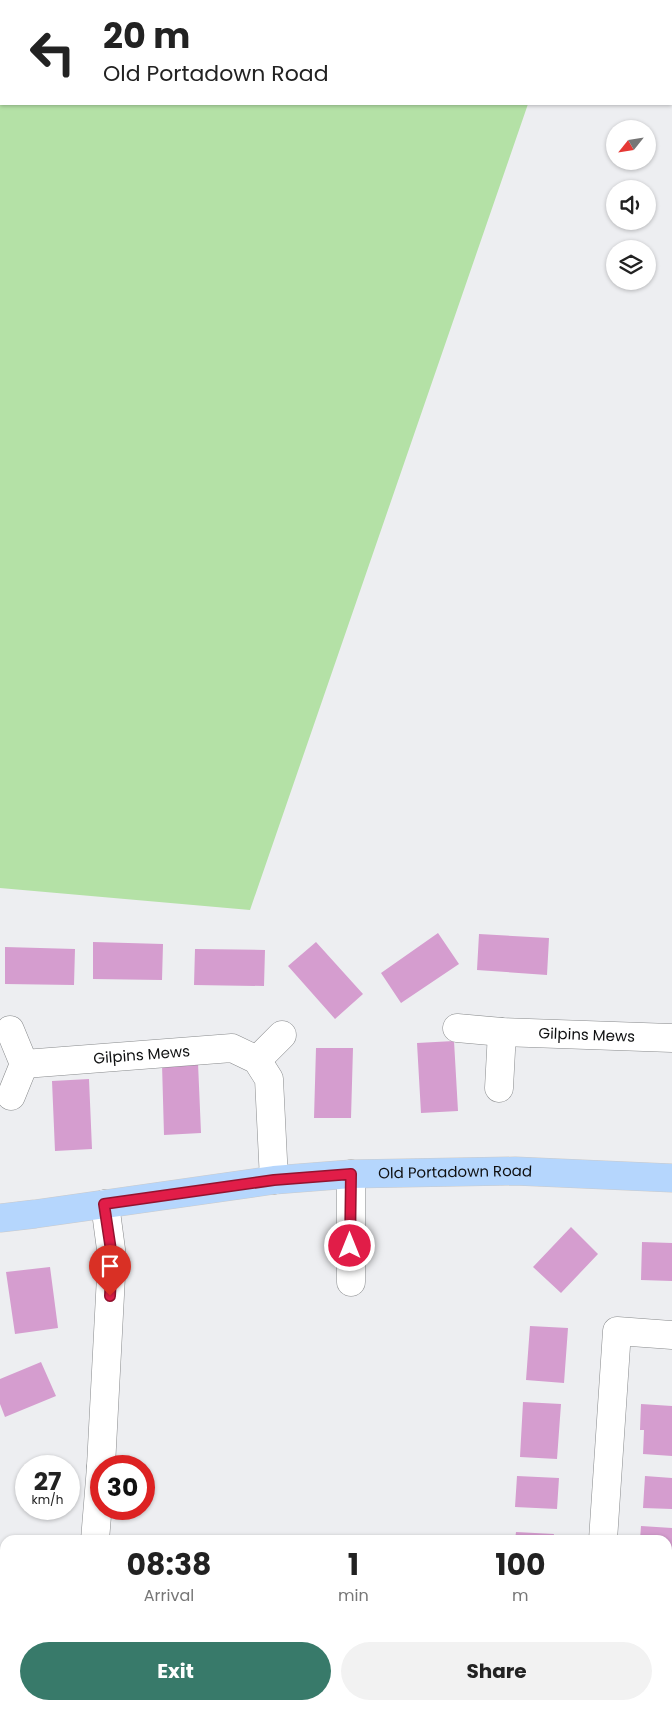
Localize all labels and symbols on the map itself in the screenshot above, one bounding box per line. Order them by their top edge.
north arrow [606,120,656,170]
street label: Gilpins Mews [538,1022,636,1047]
street label: Gilpins Mews [93,1040,191,1069]
street label: Old Portadown Road [378,1160,533,1184]
position arrow [323,1219,375,1271]
pin [89,1245,131,1296]
speed limit sign: 30 [90,1455,155,1520]

